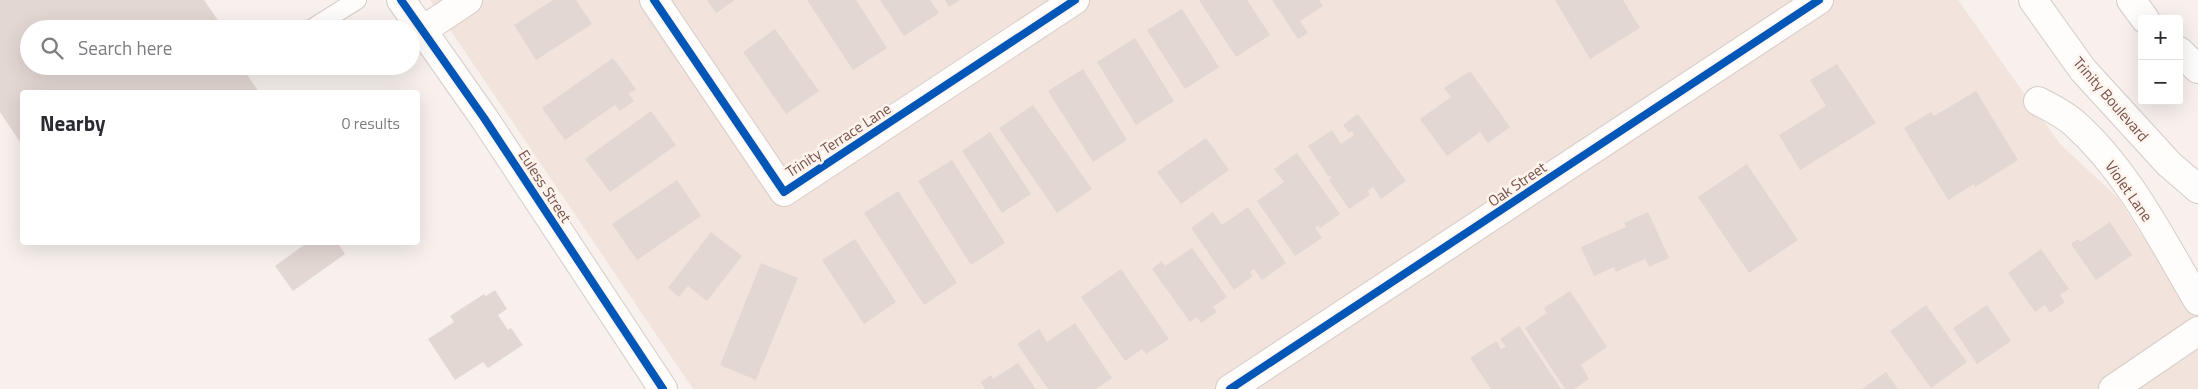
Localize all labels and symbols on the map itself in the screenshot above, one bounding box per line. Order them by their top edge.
street label: Trinity Boulevard [2068,52,2154,146]
street label: Trinity Terrace Lane [781,97,895,183]
street label: Euless Street [513,145,578,228]
street label: Oak Street [1483,155,1552,212]
street label: Violet Lane [2100,156,2158,226]

